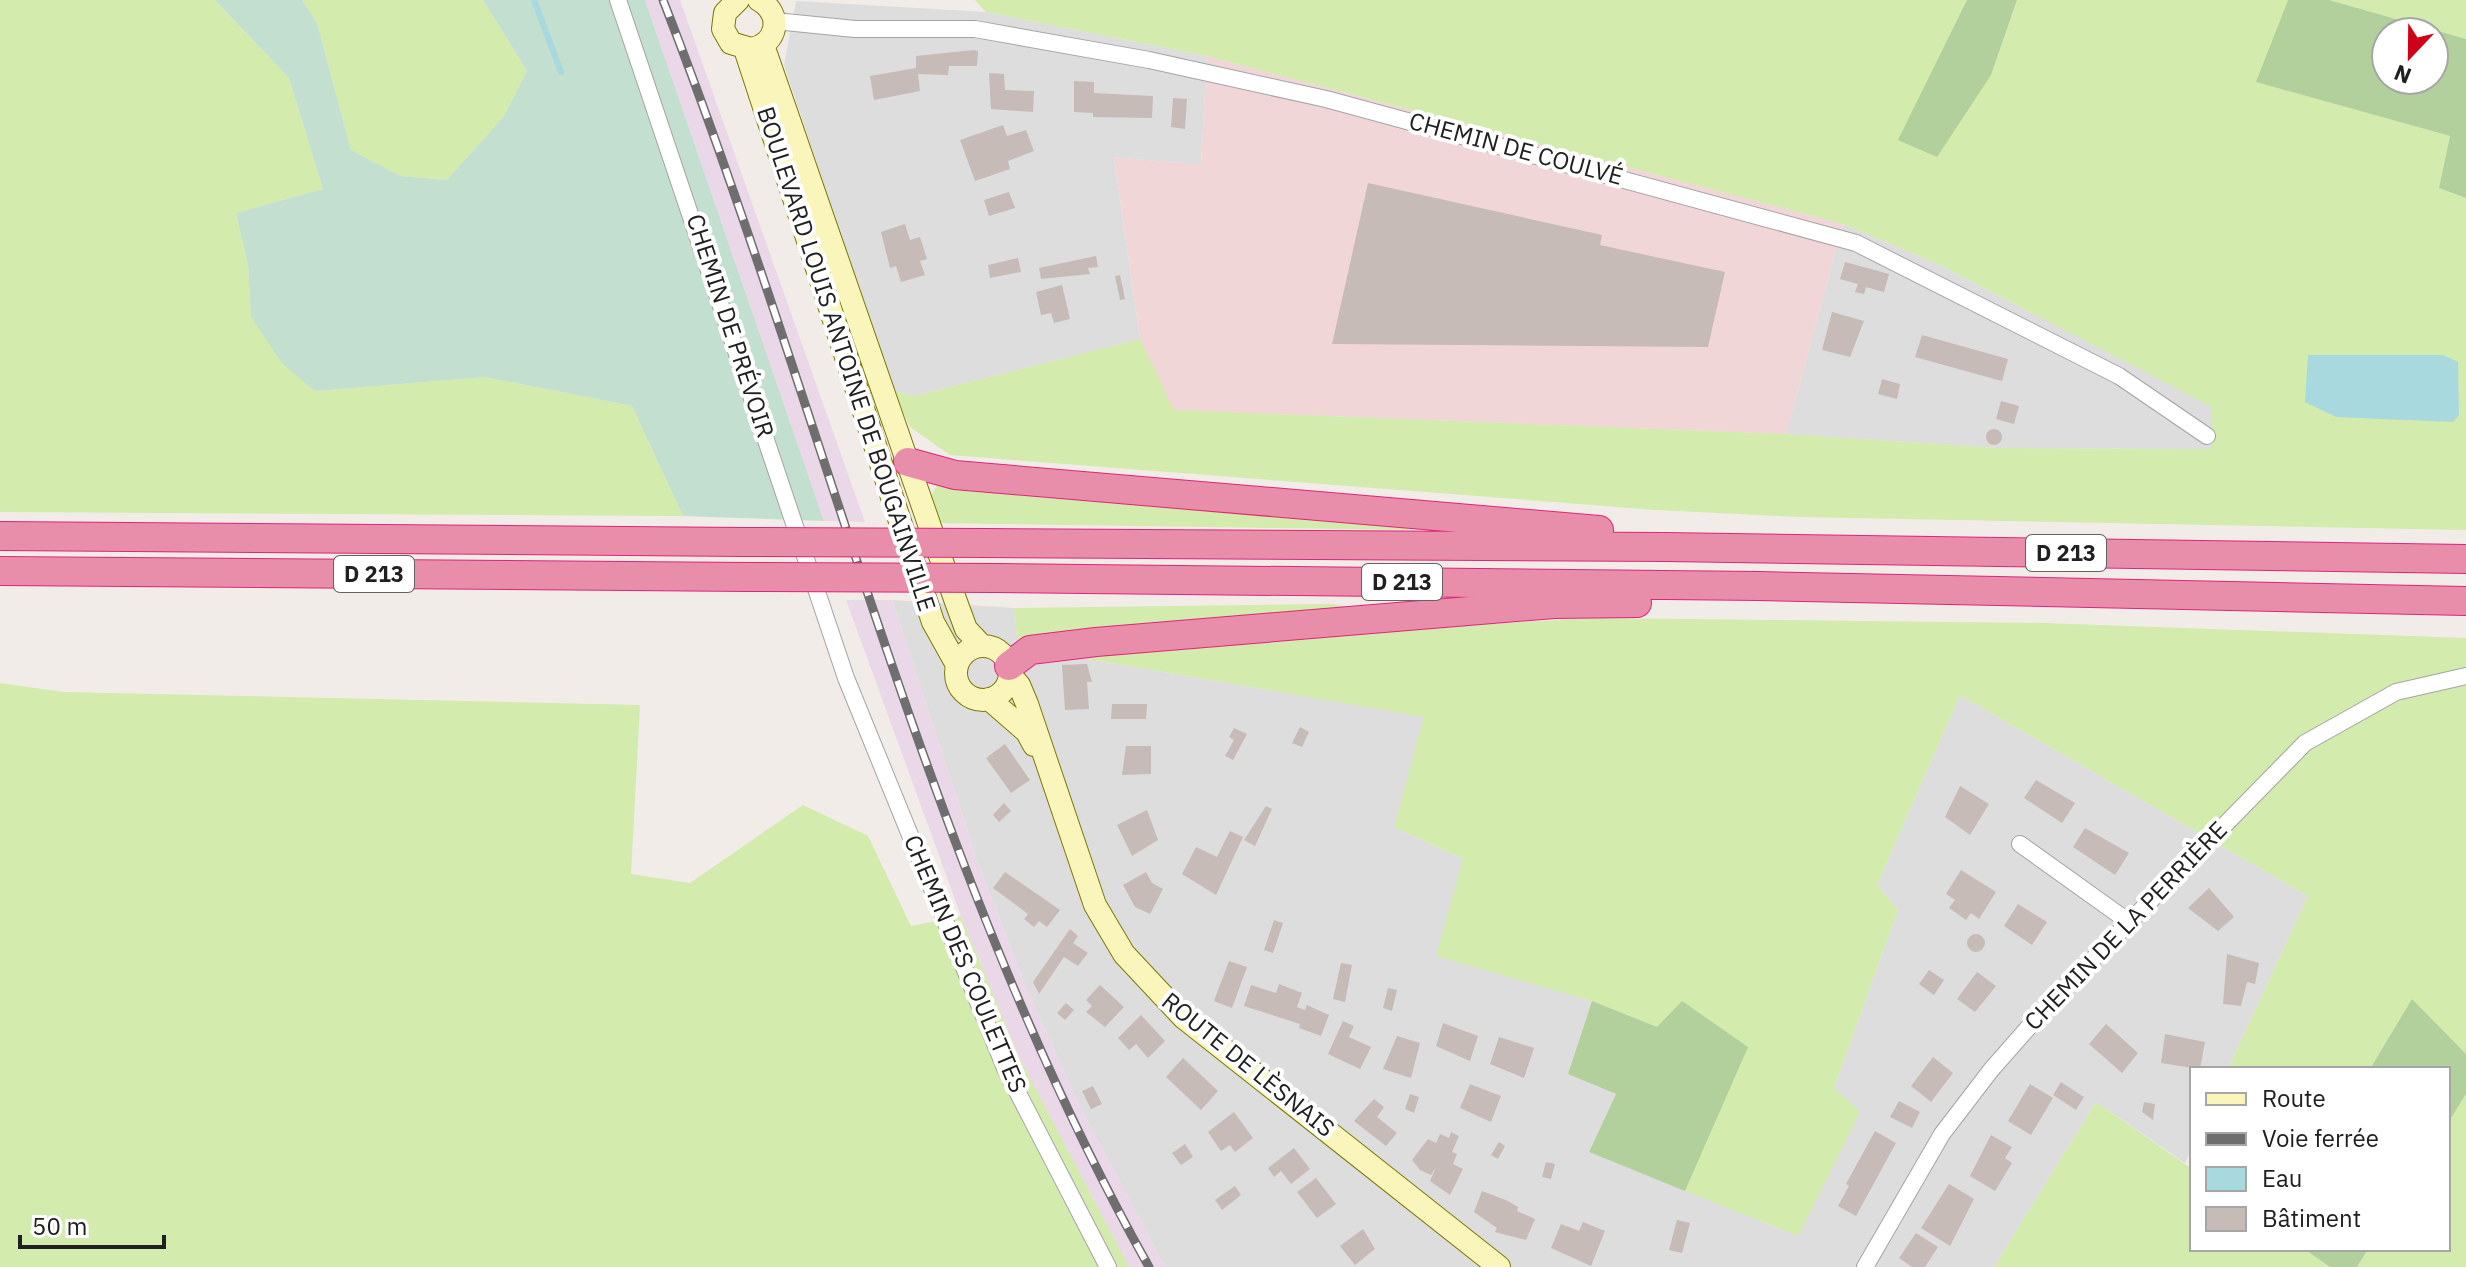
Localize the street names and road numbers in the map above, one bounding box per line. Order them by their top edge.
street label: BOULEVARD LOUIS ANTOINE DE BOUGAINVILLE [750,102,944,615]
street label: CHEMIN DE COULVÉ [1406,104,1627,192]
street label: CHEMIN DE PRÉVOIR [680,210,782,442]
road number: D 213 [2026,535,2106,571]
road number: D 213 [334,556,414,592]
road number: D 213 [1362,564,1442,600]
street label: CHEMIN DE LA PERRIÈRE [2017,814,2234,1037]
street label: CHEMIN DES COULETTES [897,830,1035,1097]
street label: ROUTE DE LÈSNAIS [1156,985,1342,1144]

